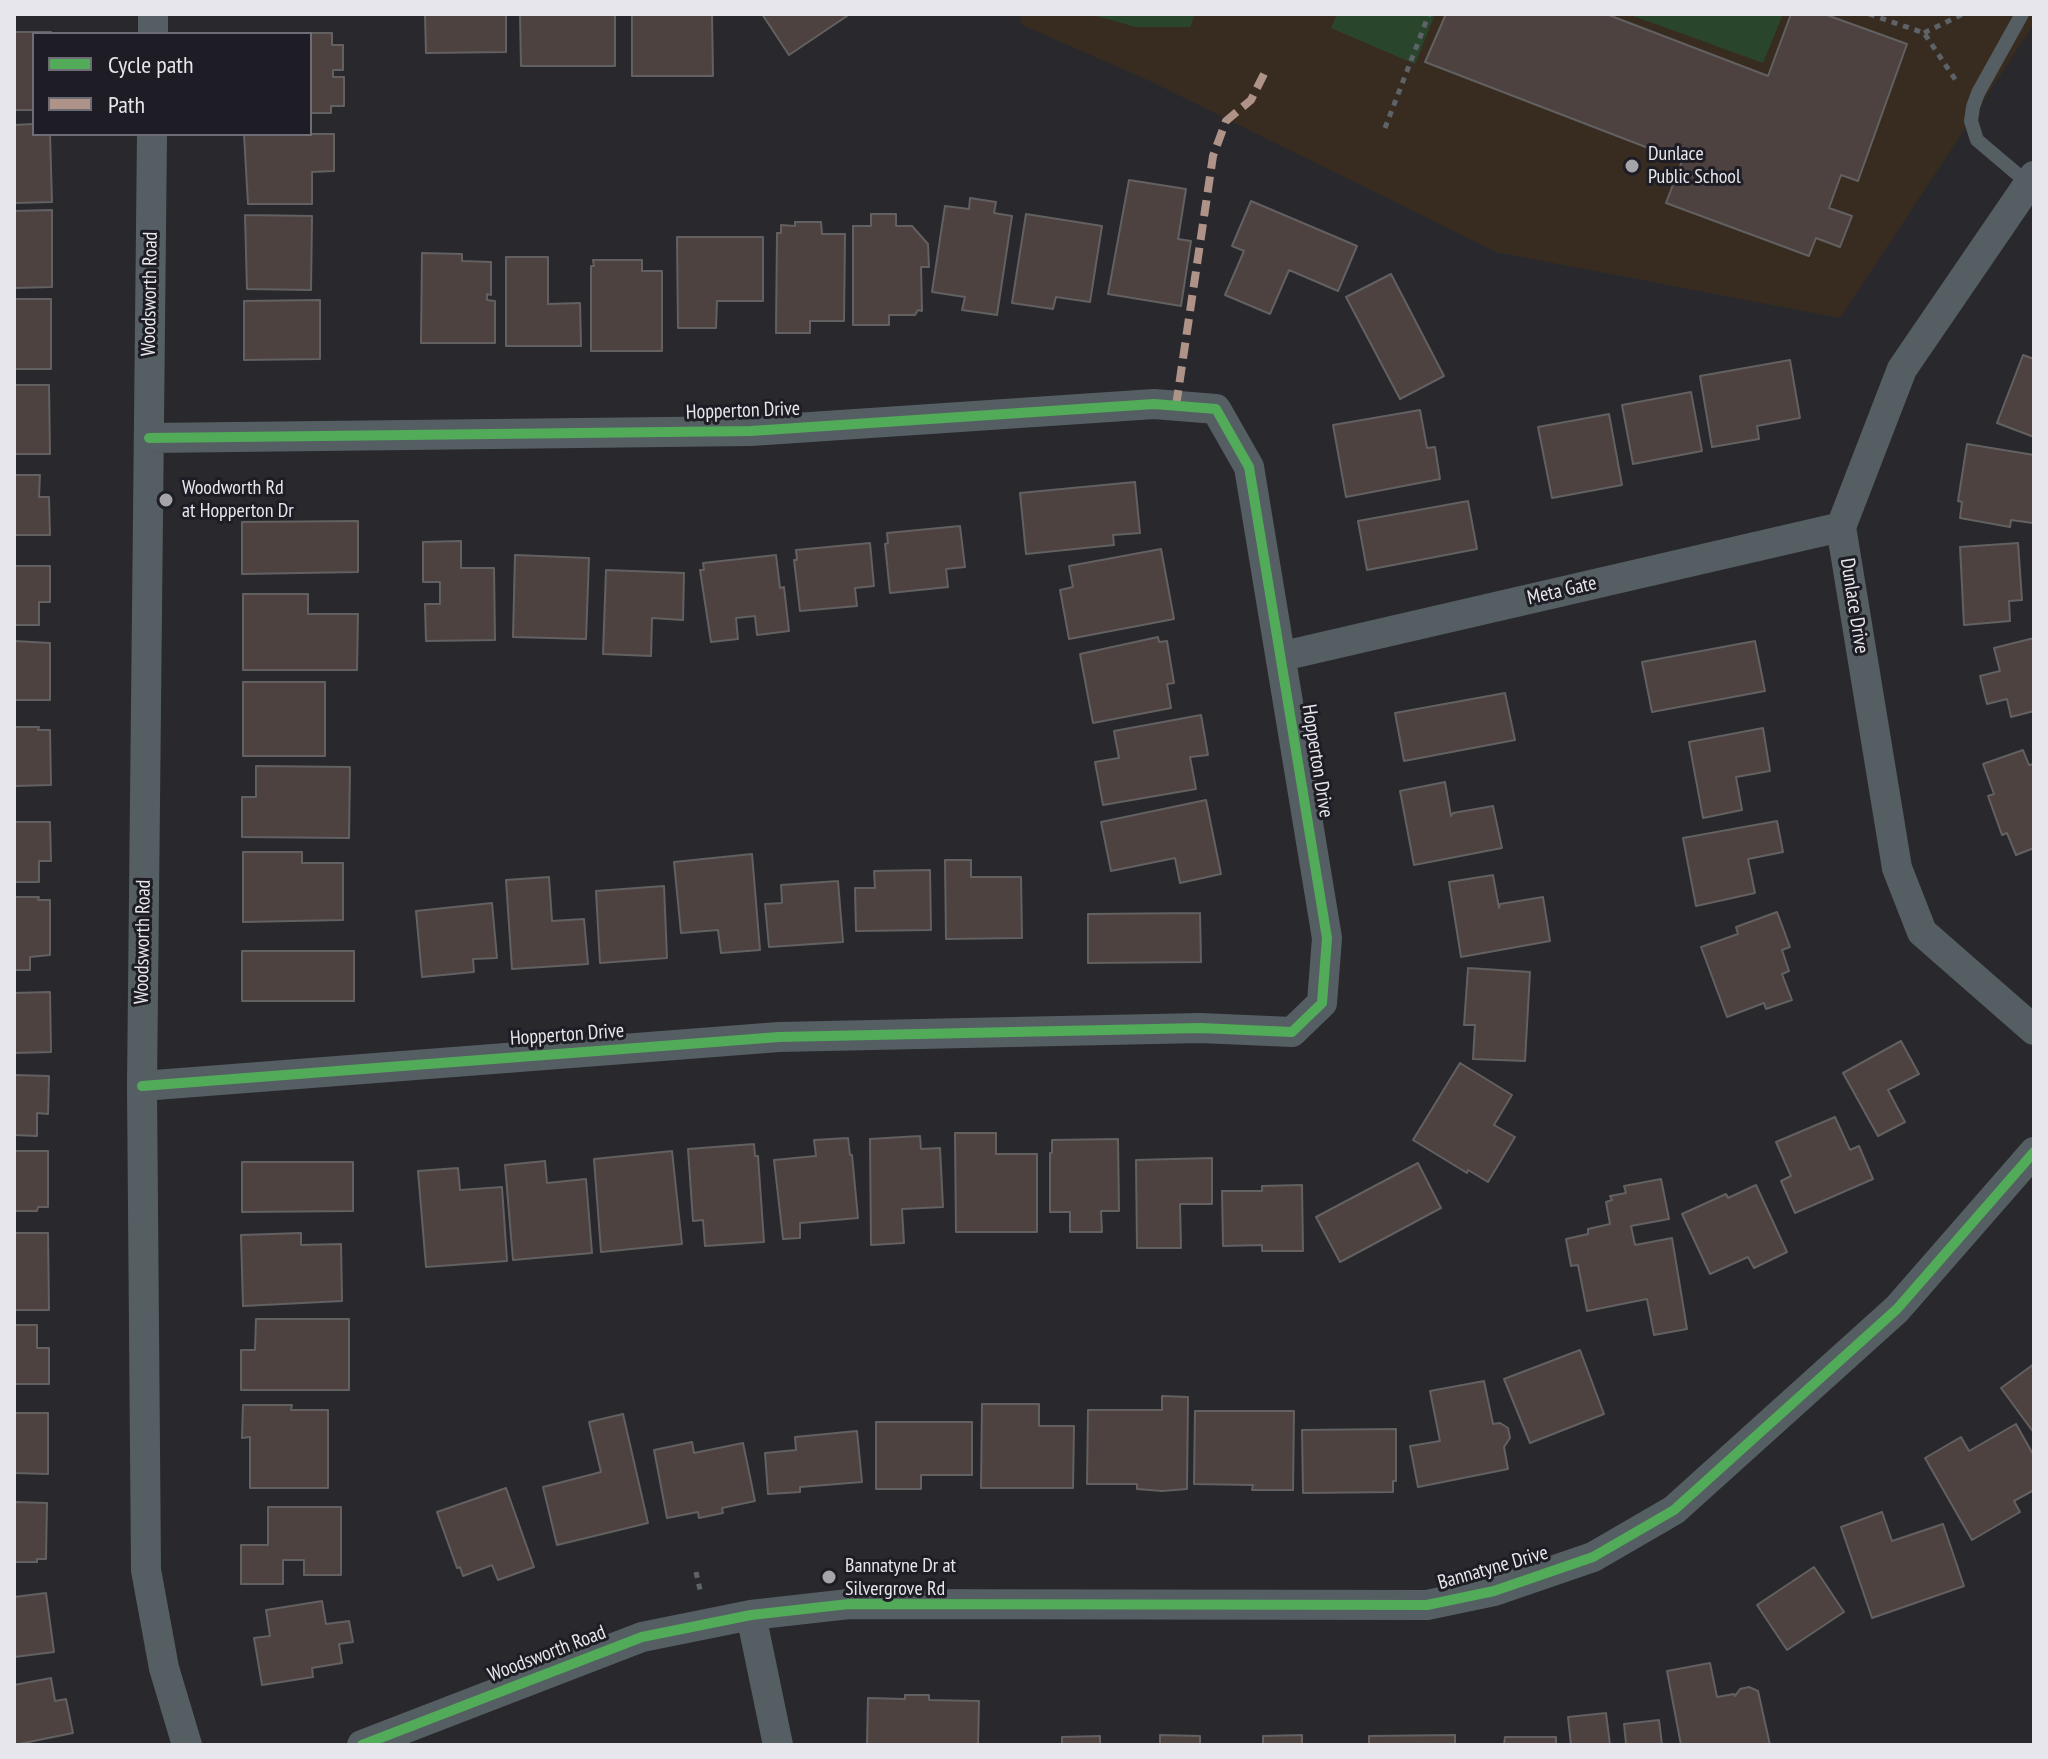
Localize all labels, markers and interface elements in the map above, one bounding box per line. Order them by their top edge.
legend [32,32,312,136]
text: Cycle path [108,49,194,80]
text: Path [108,89,145,120]
place label: Dunlace Public School [1648,142,1741,189]
marker: Dunlace Public School [1623,157,1641,175]
street label: Woodsworth Road [137,232,163,356]
street label: Hopperton Drive [685,397,801,425]
place label: Woodworth Rd at Hopperton Dr [182,476,294,523]
marker: Woodworth Rd at Hopperton Dr [157,491,175,509]
street label: Dunlace Drive [1835,557,1873,655]
street label: Meta Gate [1525,571,1599,611]
street label: Hopperton Drive [1296,703,1338,819]
street label: Woodsworth Road [130,880,156,1004]
street label: Hopperton Drive [509,1019,625,1051]
street label: Bannatyne Drive [1435,1541,1551,1595]
place label: Bannatyne Dr at Silvergrove Rd [845,1554,956,1601]
marker: Bannatyne Dr at Silvergrove Rd [820,1568,838,1586]
street label: Woodsworth Road [485,1621,609,1687]

